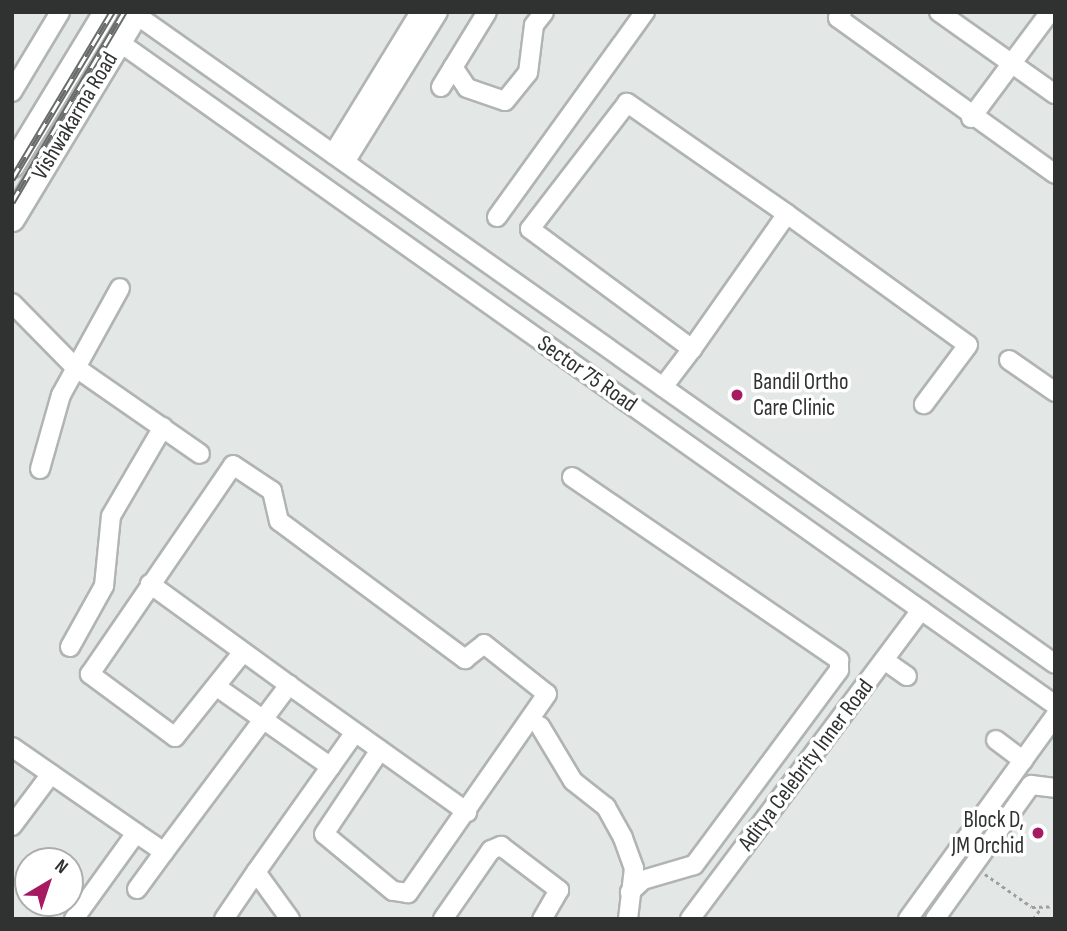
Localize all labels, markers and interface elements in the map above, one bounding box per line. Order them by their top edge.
street label: Vishwakarma Road [26,47,124,185]
street label: Sector 75 Road [532,330,642,418]
place label: Bandil Ortho Care Clinic [753,368,848,422]
marker: Bandil Ortho Care Clinic [727,385,747,405]
street label: Aditya Celebrity Inner Road [733,674,879,856]
place label: Block D, JM Orchid [951,806,1024,860]
marker: Block D, JM Orchid [1030,825,1046,841]
north arrow [14,847,84,917]
text: N [50,855,72,879]

